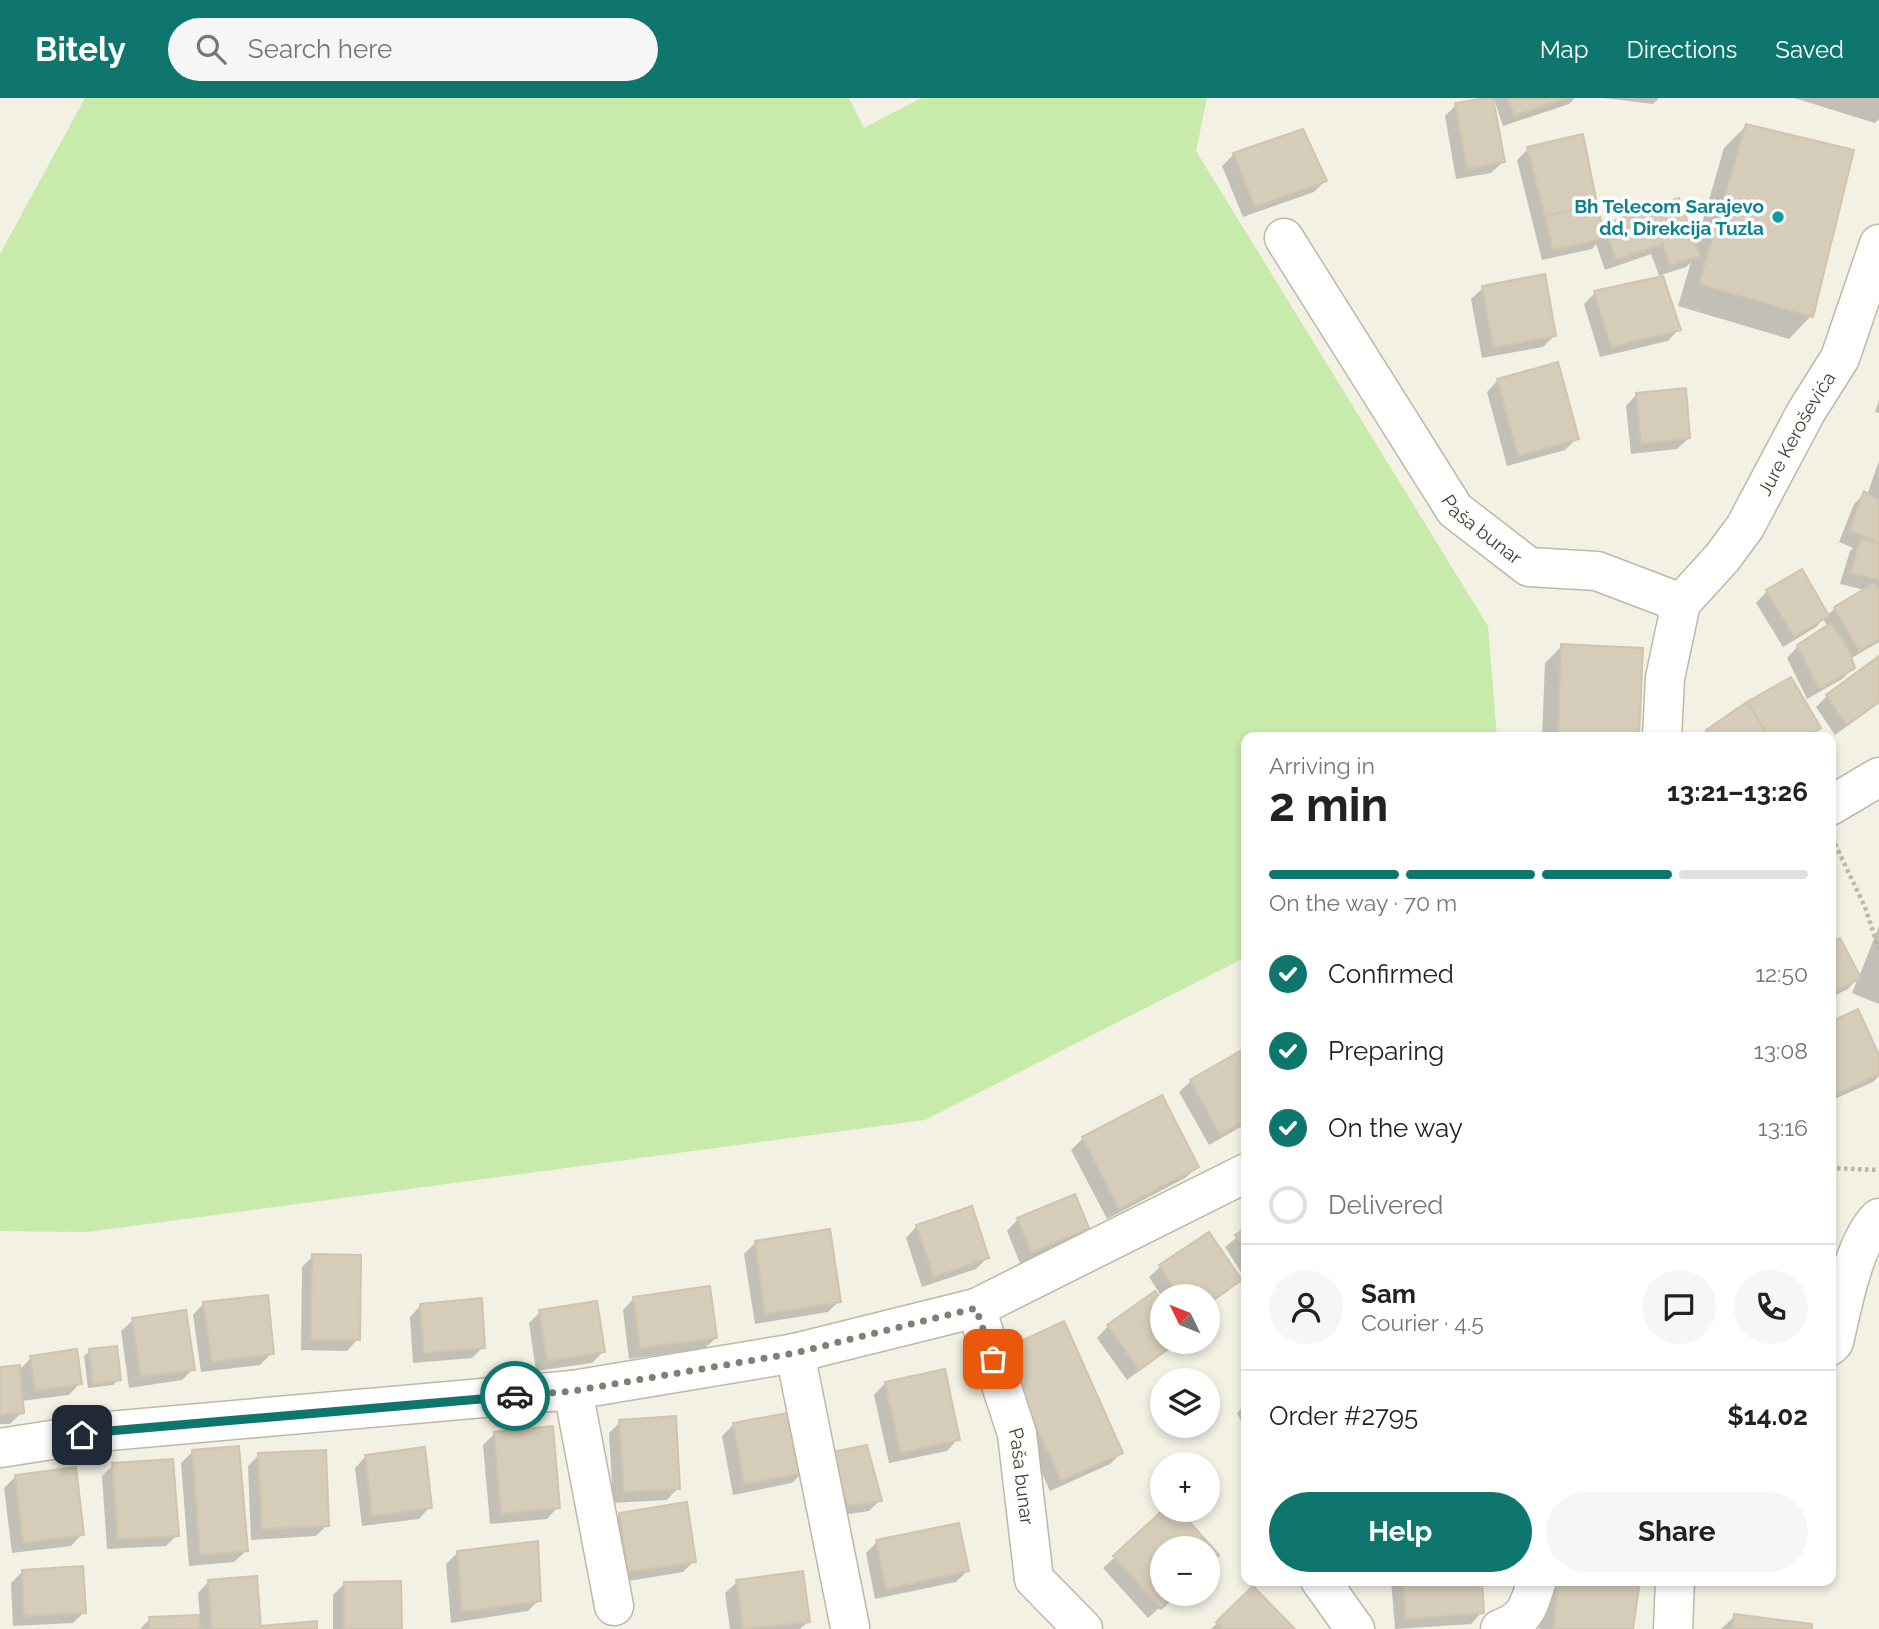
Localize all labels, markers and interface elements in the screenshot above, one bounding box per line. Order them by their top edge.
search box [168,18,658,81]
text: Bitely [35,30,126,69]
icon: search [192,30,230,68]
text: Search here [248,34,392,64]
text: Map [1540,35,1589,64]
text: Directions [1627,35,1737,64]
text: Saved [1775,35,1844,64]
place label: Bh Telecom Sarajevo dd, Direkcija Tuzla [1574,195,1764,239]
marker: Bh Telecom Sarajevo dd, Direkcija Tuzla [1770,209,1786,225]
street label: Jure Keroševića [1753,368,1840,499]
street label: Paša bunar [1437,491,1527,569]
text: Arriving in [1269,752,1375,779]
text: 13:21–13:26 [1667,777,1808,807]
text: 2 min [1269,778,1388,832]
text: On the way · 70 m [1269,889,1457,916]
icon: check [1269,955,1307,993]
text: Confirmed [1328,959,1454,989]
text: 12:50 [1755,960,1808,987]
icon: check [1269,1032,1307,1070]
text: Preparing [1328,1036,1444,1066]
text: 13:08 [1754,1037,1808,1064]
icon: check [1269,1109,1307,1147]
text: On the way [1328,1113,1463,1143]
text: 13:16 [1758,1114,1808,1141]
text: Delivered [1328,1190,1443,1220]
button: person [1269,1270,1343,1344]
button: chat [1642,1270,1716,1344]
button: phone [1734,1270,1808,1344]
text: Sam [1361,1279,1416,1309]
north arrow [1150,1284,1220,1354]
map controls [1150,1284,1220,1606]
text: Courier · 4.5 [1361,1309,1484,1336]
pin [963,1329,1023,1389]
icon: bag [974,1340,1012,1378]
courier [480,1361,550,1431]
button: layers [1150,1368,1220,1438]
icon: car [496,1377,534,1415]
text: Order #2795 [1269,1401,1418,1431]
text: $14.02 [1727,1401,1808,1431]
pin [52,1405,112,1465]
icon: home [63,1416,101,1454]
street label: Paša bunar [1005,1425,1039,1526]
button: + [1150,1452,1220,1522]
button: Help [1269,1492,1532,1572]
button: Share [1546,1492,1808,1572]
button: − [1150,1536,1220,1606]

